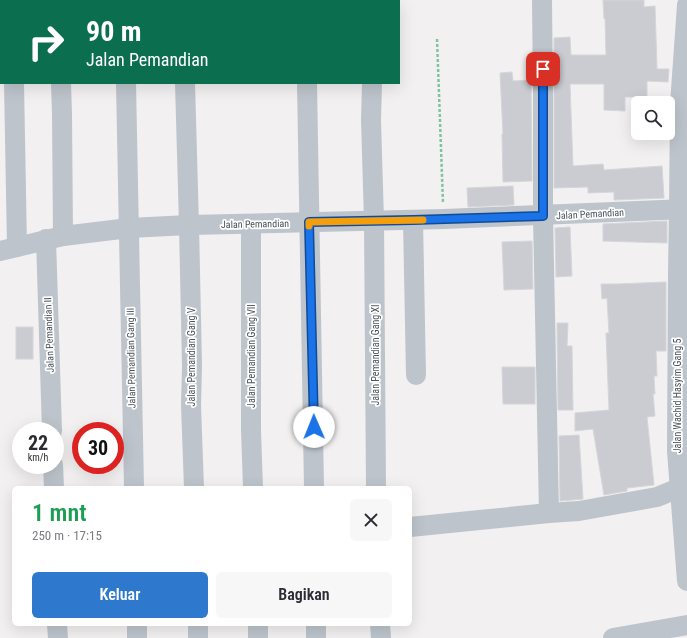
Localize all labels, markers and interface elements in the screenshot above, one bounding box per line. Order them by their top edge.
text: 90 m [86,15,142,48]
icon: right [20,16,72,68]
text: Jalan Pemandian [86,49,209,70]
pin [526,52,560,86]
icon: arrive [532,58,554,80]
map controls [631,96,675,140]
button: search [631,96,675,140]
street label: Jalan Pemandian [556,207,624,221]
street label: Jalan Pemandian [221,218,289,230]
street label: Jalan Pemandian II [42,297,56,373]
street label: Jalan Pemandian Gang VII [246,304,257,408]
street label: Jalan Pemandian Gang XI [370,304,381,406]
street label: Jalan Pemandian Gang V [186,307,197,406]
street label: Jalan Pemandian Gang III [125,308,137,408]
street label: Jalan Wachid Hasyim Gang 5 [672,339,683,453]
position arrow [293,406,335,448]
speed limit sign: 30 [72,422,124,474]
text: 22 [28,431,48,455]
text: km/h [28,452,48,463]
text: 1 mnt [32,499,87,527]
button: close [350,499,392,541]
text: 250 m · 17:15 [32,528,102,543]
button: Keluar [32,572,208,618]
button: Bagikan [216,572,392,618]

